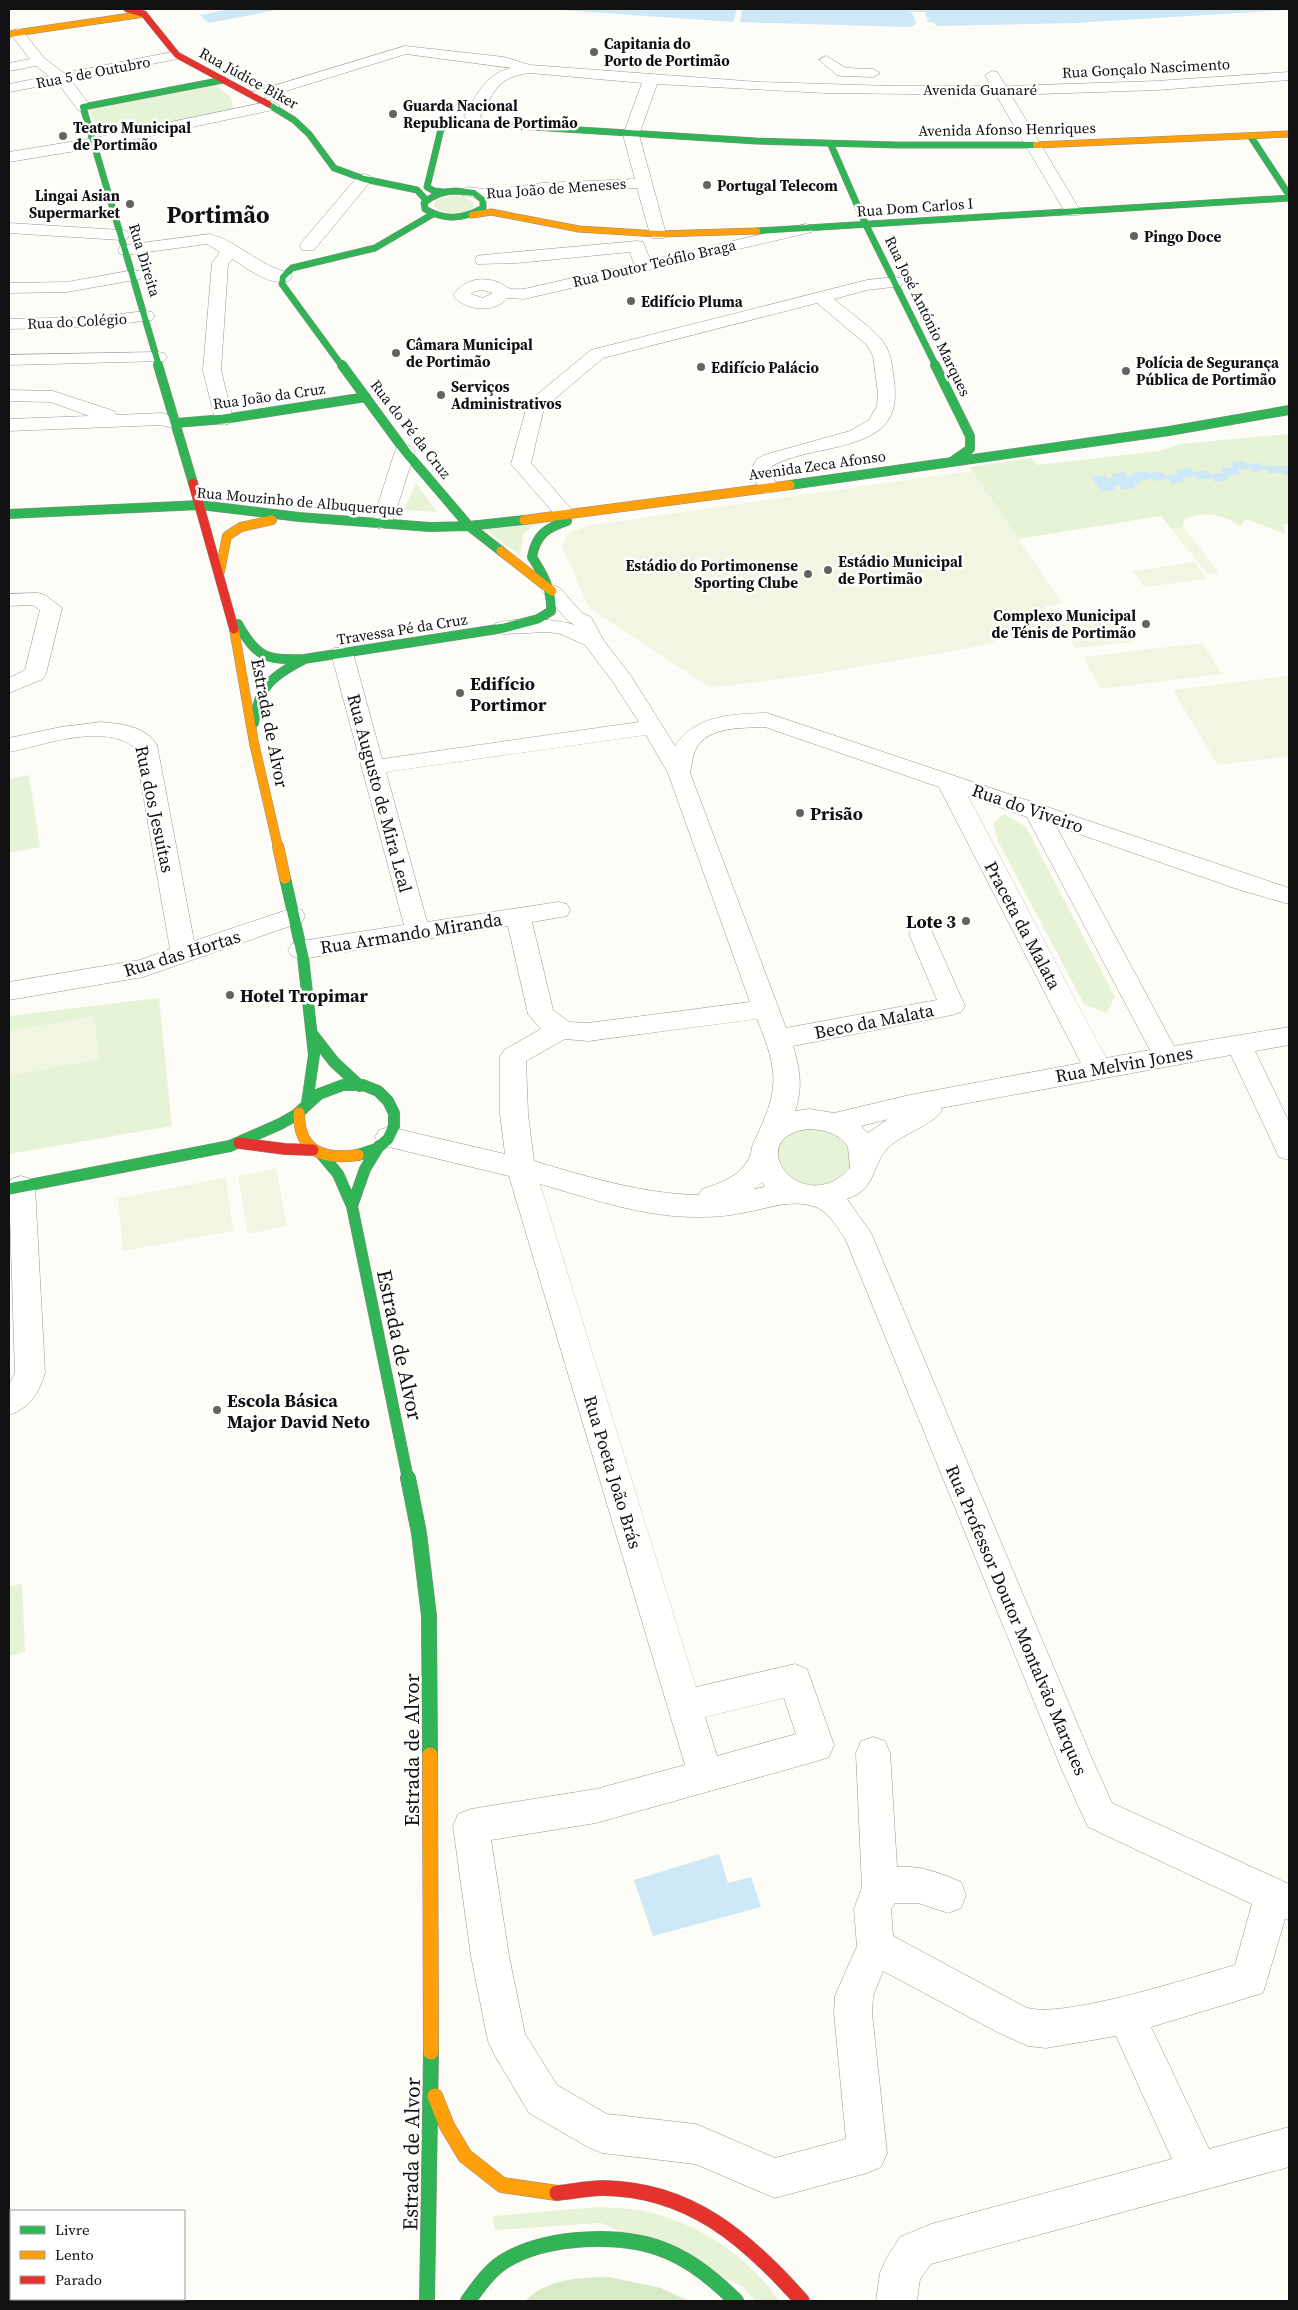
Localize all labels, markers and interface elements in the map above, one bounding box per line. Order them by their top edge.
place label: Capitania do Porto de Portimão [604,33,730,71]
street label: Rua Júdice Biker [196,42,303,114]
marker: Capitania do Porto de Portimão [588,46,600,58]
street label: Rua 5 de Outubro [34,51,152,93]
street label: Rua Gonçalo Nascimento [1061,53,1231,83]
street label: Avenida Guanaré [923,79,1037,100]
place label: Guarda Nacional Republicana de Portimão [403,95,578,133]
marker: Guarda Nacional Republicana de Portimão [387,108,399,120]
place label: Teatro Municipal de Portimão [73,117,191,155]
street label: Avenida Afonso Henriques [918,117,1096,141]
marker: Teatro Municipal de Portimão [57,130,69,142]
street label: Rua João de Meneses [485,173,627,203]
place label: Portugal Telecom [717,175,838,196]
marker: Portugal Telecom [701,179,713,191]
place label: Lingai Asian Supermarket [29,185,121,223]
street label: Rua Dom Carlos I [856,192,974,222]
marker: Lingai Asian Supermarket [124,198,136,210]
district label: Portimão [166,198,270,231]
street label: Rua Direita [124,221,166,299]
place label: Pingo Doce [1144,226,1222,247]
marker: Pingo Doce [1128,230,1140,242]
street label: Rua José António Marques [880,232,976,400]
street label: Rua Doutor Teófilo Braga [570,234,738,292]
place label: Edifício Pluma [641,291,744,312]
marker: Edifício Pluma [625,295,637,307]
street label: Rua do Colégio [27,308,127,334]
place label: Câmara Municipal de Portimão [406,334,533,372]
marker: Câmara Municipal de Portimão [390,347,402,359]
place label: Polícia de Segurança Pública de Portimão [1136,352,1280,390]
place label: Edifício Palácio [711,357,819,378]
marker: Edifício Palácio [695,361,707,373]
marker: Polícia de Segurança Pública de Portimão [1120,365,1132,377]
street label: Rua do Pé da Cruz [366,375,456,483]
place label: Serviços Administrativos [451,376,562,414]
street label: Rua João da Cruz [211,378,327,414]
marker: Serviços Administrativos [435,389,447,401]
street label: Avenida Zeca Afonso [747,445,887,485]
street label: Rua Mouzinho de Albuquerque [196,482,404,521]
place label: Estádio Municipal de Portimão [838,551,963,589]
place label: Estádio do Portimonense Sporting Clube [625,555,798,593]
marker: Estádio Municipal de Portimão [822,564,834,576]
marker: Estádio do Portimonense Sporting Clube [802,568,814,580]
place label: Complexo Municipal de Ténis de Portimão [992,605,1137,643]
street label: Travessa Pé da Cruz [335,608,469,650]
marker: Complexo Municipal de Ténis de Portimão [1140,618,1152,630]
street label: Estrada de Alvor [245,656,295,790]
place label: Edifício Portimor [470,671,547,717]
marker: Edifício Portimor [454,687,466,699]
street label: Rua Augusto de Mira Leal [341,691,419,895]
street label: Rua dos Jesuítas [129,743,181,875]
street label: Rua do Viveiro [969,777,1087,839]
place label: Prisão [810,801,863,826]
marker: Prisão [794,807,806,819]
street label: Praceta da Malata [979,856,1068,994]
street label: Rua Armando Miranda [318,906,504,960]
place label: Lote 3 [906,909,956,934]
marker: Lote 3 [960,915,972,927]
street label: Rua das Hortas [120,923,244,983]
place label: Hotel Tropimar [240,983,369,1008]
marker: Hotel Tropimar [224,989,236,1001]
street label: Beco da Malata [812,997,937,1045]
street label: Rua Melvin Jones [1053,1040,1195,1088]
street label: Estrada de Alvor [370,1267,430,1423]
place label: Escola Básica Major David Neto [227,1388,370,1434]
street label: Rua Poeta João Brás [578,1392,648,1552]
marker: Escola Básica Major David Neto [211,1404,223,1416]
street label: Rua Professor Doutor Montalvão Marques [940,1461,1094,1779]
street label: Estrada de Alvor [397,1673,426,1827]
street label: Estrada de Alvor [395,2077,427,2231]
legend [10,2210,185,2300]
text: Livre [55,2219,90,2240]
text: Lento [55,2244,94,2265]
text: Parado [55,2269,102,2290]

